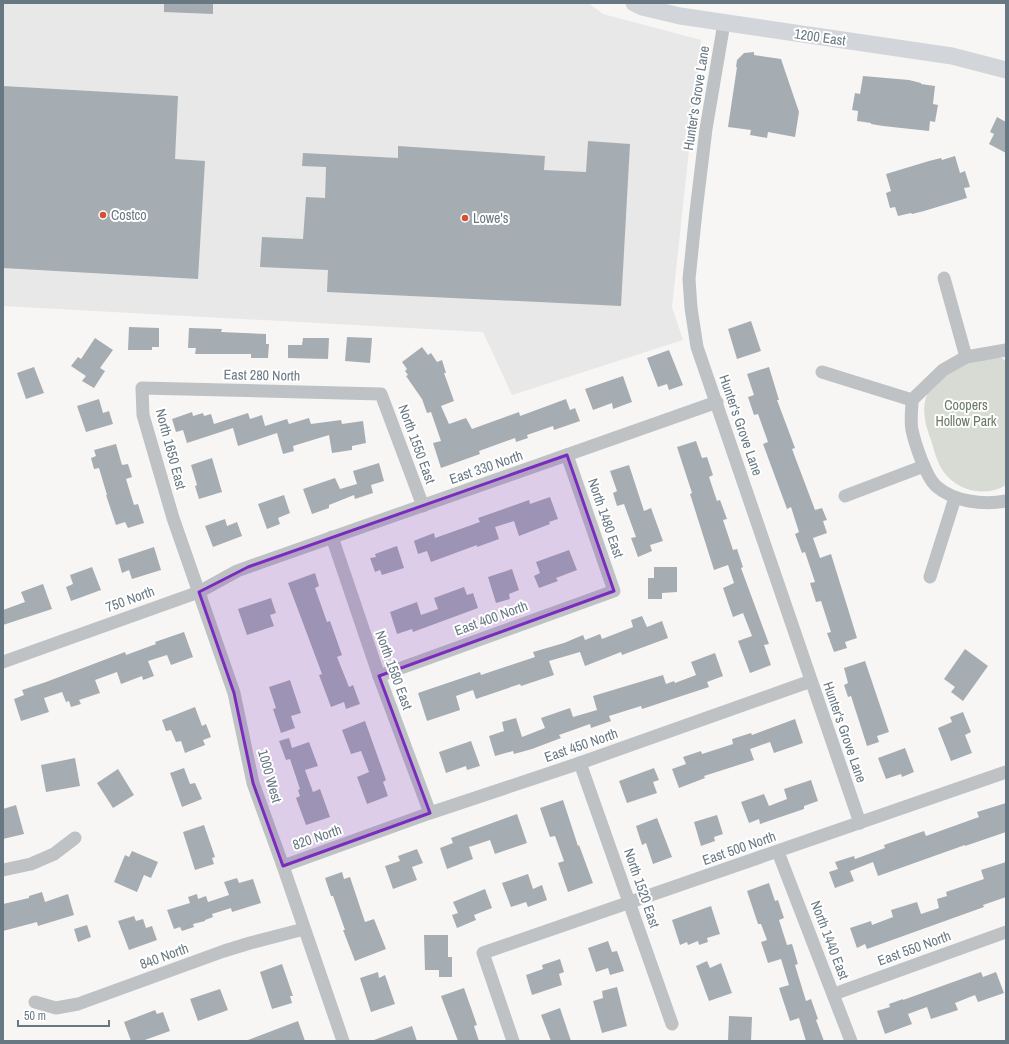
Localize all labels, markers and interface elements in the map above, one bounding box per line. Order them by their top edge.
street label: 1200 East [793,24,847,50]
street label: Hunter's Grove Lane [679,44,713,152]
place label: Costco [111,206,147,224]
place label: Lowe's [473,209,509,227]
marker: Costco [98,210,108,220]
marker: Lowe's [460,213,470,223]
street label: East 280 North [224,365,300,385]
street label: Hunter's Grove Lane [715,372,767,478]
park label: Coopers Hollow Park [935,396,997,430]
street label: North 1550 East [394,402,440,486]
street label: North 1650 East [152,407,190,491]
street label: East 330 North [447,446,525,488]
street label: North 1480 East [584,476,628,560]
street label: 750 North [103,582,157,616]
street label: East 400 North [452,596,530,640]
street label: North 1580 East [371,628,417,712]
street label: Hunter's Grove Lane [819,679,871,785]
street label: East 450 North [542,724,620,766]
street label: 1000 West [254,747,286,805]
street label: 820 North [290,820,344,854]
street label: East 500 North [700,827,778,869]
street label: North 1520 East [620,846,664,930]
street label: North 1440 East [807,898,853,982]
street label: East 550 North [875,926,953,970]
street label: 840 North [137,939,191,973]
scale bar [18,1002,109,1028]
text: 50 m [24,1008,46,1024]

